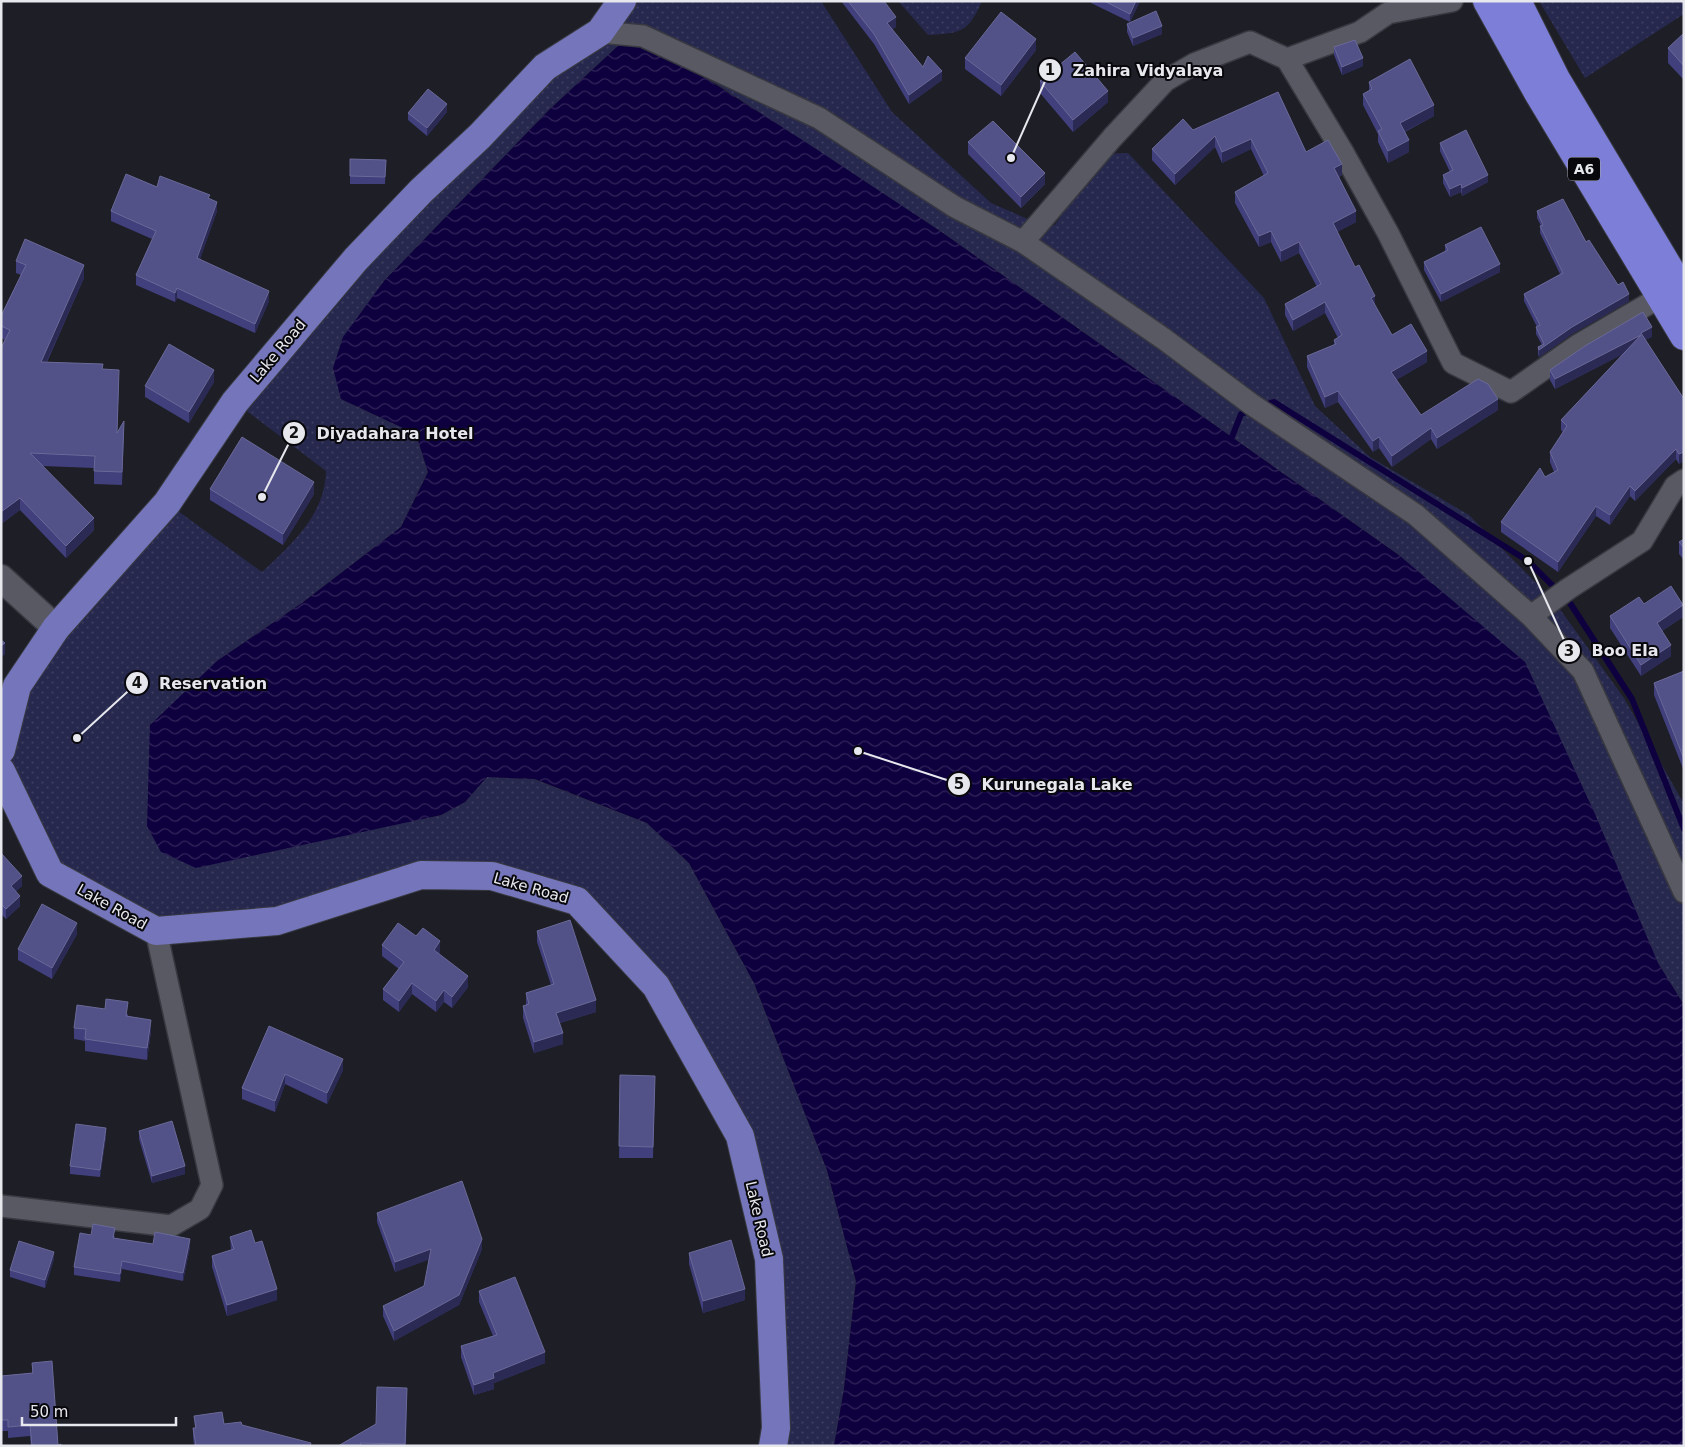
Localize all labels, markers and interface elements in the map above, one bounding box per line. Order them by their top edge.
callout: Zahira Vidyalaya [1037,55,1233,86]
text: 1 [1045,61,1055,79]
text: Zahira Vidyalaya [1073,61,1223,80]
road number: A6 [1568,157,1600,180]
street label: Lake Road [246,316,310,386]
callout: Diyadahara Hotel [282,417,484,448]
text: 2 [289,424,299,442]
text: Diyadahara Hotel [316,424,474,443]
callout: Boo Ela [1556,635,1668,666]
text: Boo Ela [1592,641,1658,660]
text: 3 [1564,642,1574,660]
callout: Reservation [124,668,277,699]
text: 4 [132,674,142,692]
text: Reservation [159,674,267,693]
callout: Kurunegala Lake [946,768,1142,799]
text: 5 [954,775,964,793]
text: Kurunegala Lake [981,775,1133,794]
street label: Lake Road [491,869,571,907]
street label: Lake Road [74,880,150,934]
street label: Lake Road [742,1179,776,1259]
scale bar [22,1394,176,1426]
text: 50 m [30,1403,68,1421]

